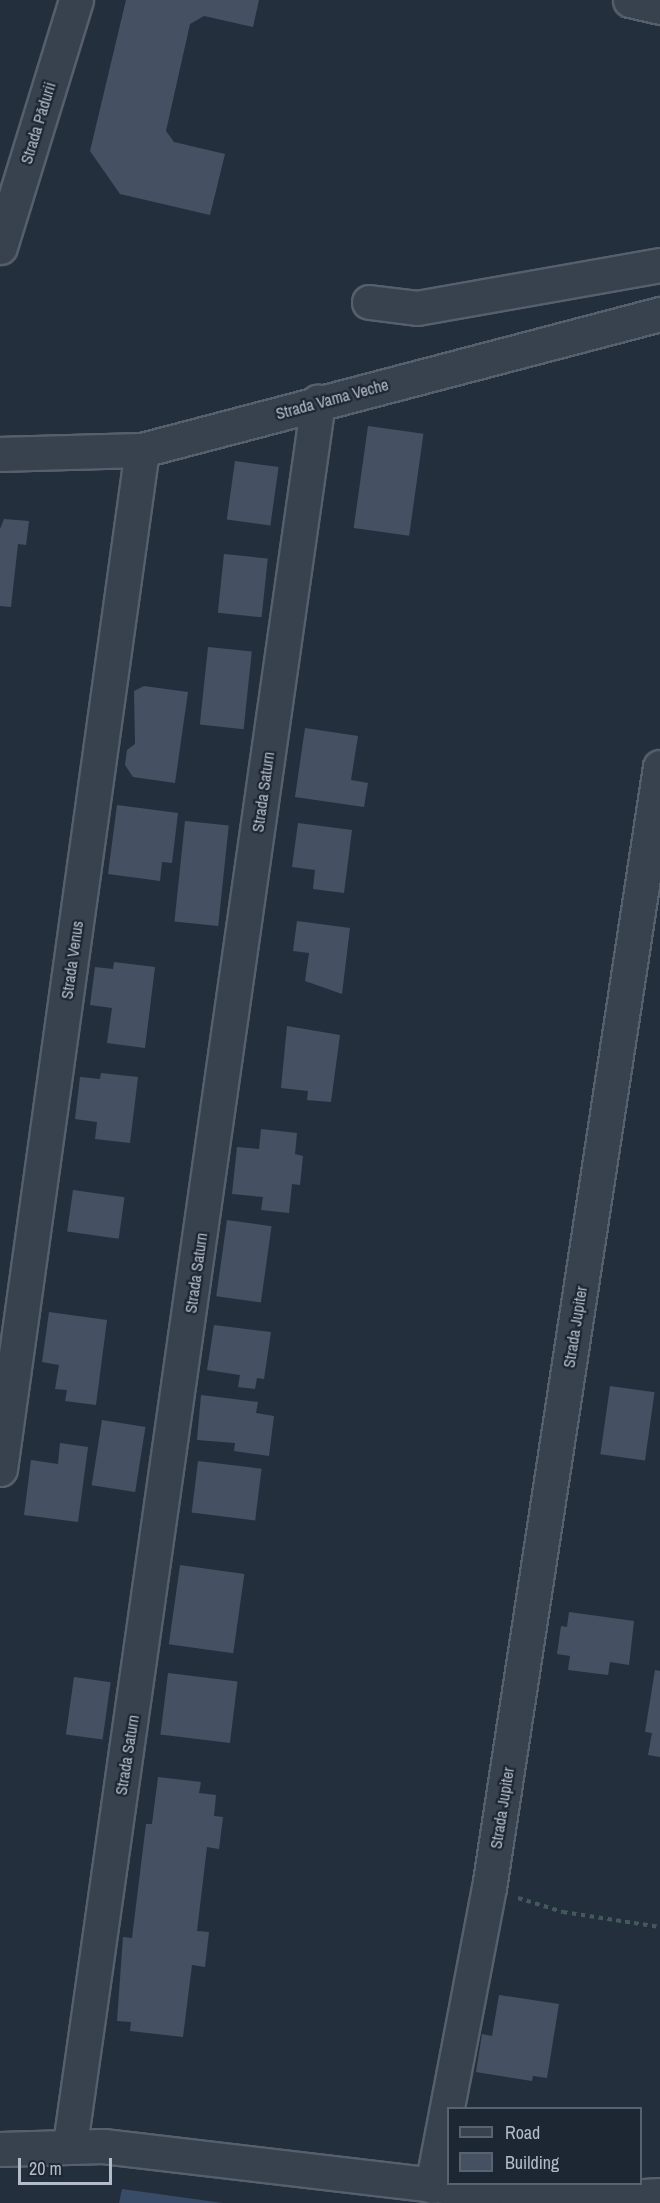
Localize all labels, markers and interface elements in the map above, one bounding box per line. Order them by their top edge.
street label: Strada Pădurii [16,80,60,166]
street label: Strada Vama Veche [274,375,390,423]
street label: Strada Saturn [248,751,278,833]
street label: Strada Venus [57,920,87,1000]
street label: Strada Saturn [181,1232,211,1314]
street label: Strada Jupiter [559,1285,591,1369]
street label: Strada Saturn [111,1714,143,1796]
street label: Strada Jupiter [486,1766,518,1850]
legend [447,2107,642,2185]
text: Road [505,2120,540,2145]
scale bar [21,2146,116,2184]
text: Building [505,2150,559,2175]
text: 20 m [29,2156,62,2181]

